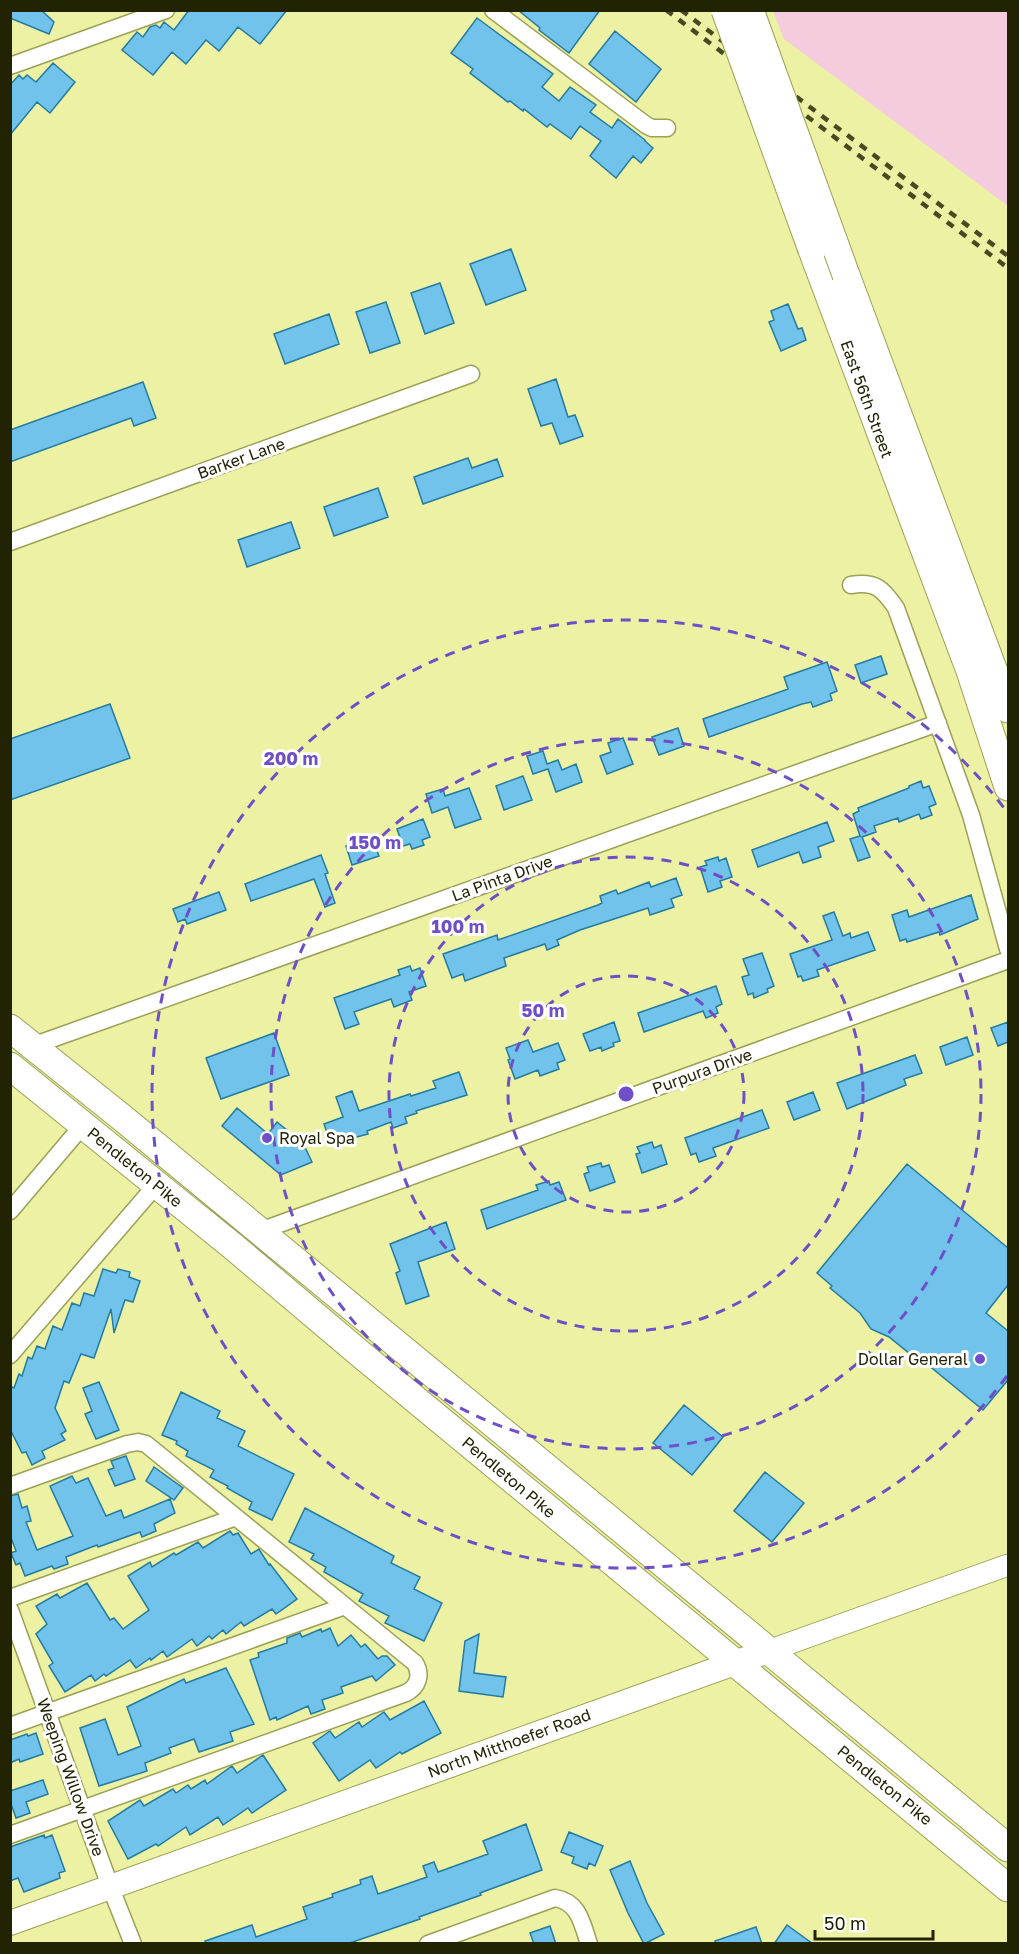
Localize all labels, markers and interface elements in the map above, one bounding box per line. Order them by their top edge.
street label: East 56th Street [836,337,898,461]
street label: Barker Lane [195,433,287,483]
text: 200 m [264,747,318,769]
text: 150 m [349,831,401,853]
street label: La Pinta Drive [449,851,555,905]
text: 100 m [432,915,484,937]
text: 50 m [522,999,564,1021]
street label: Purpura Drive [649,1044,755,1098]
centre of rings [616,1084,636,1104]
street label: Pendleton Pike [84,1123,186,1211]
place label: Royal Spa [279,1128,355,1148]
marker: Royal Spa [260,1131,274,1145]
place label: Dollar General [858,1349,968,1369]
marker: Dollar General [973,1352,987,1366]
street label: Pendleton Pike [458,1432,560,1522]
street label: Weeping Willow Drive [33,1695,109,1859]
street label: North Mitthoefer Road [425,1704,593,1782]
street label: Pendleton Pike [834,1741,936,1829]
scale bar [815,1903,934,1941]
text: 50 m [824,1912,866,1934]

